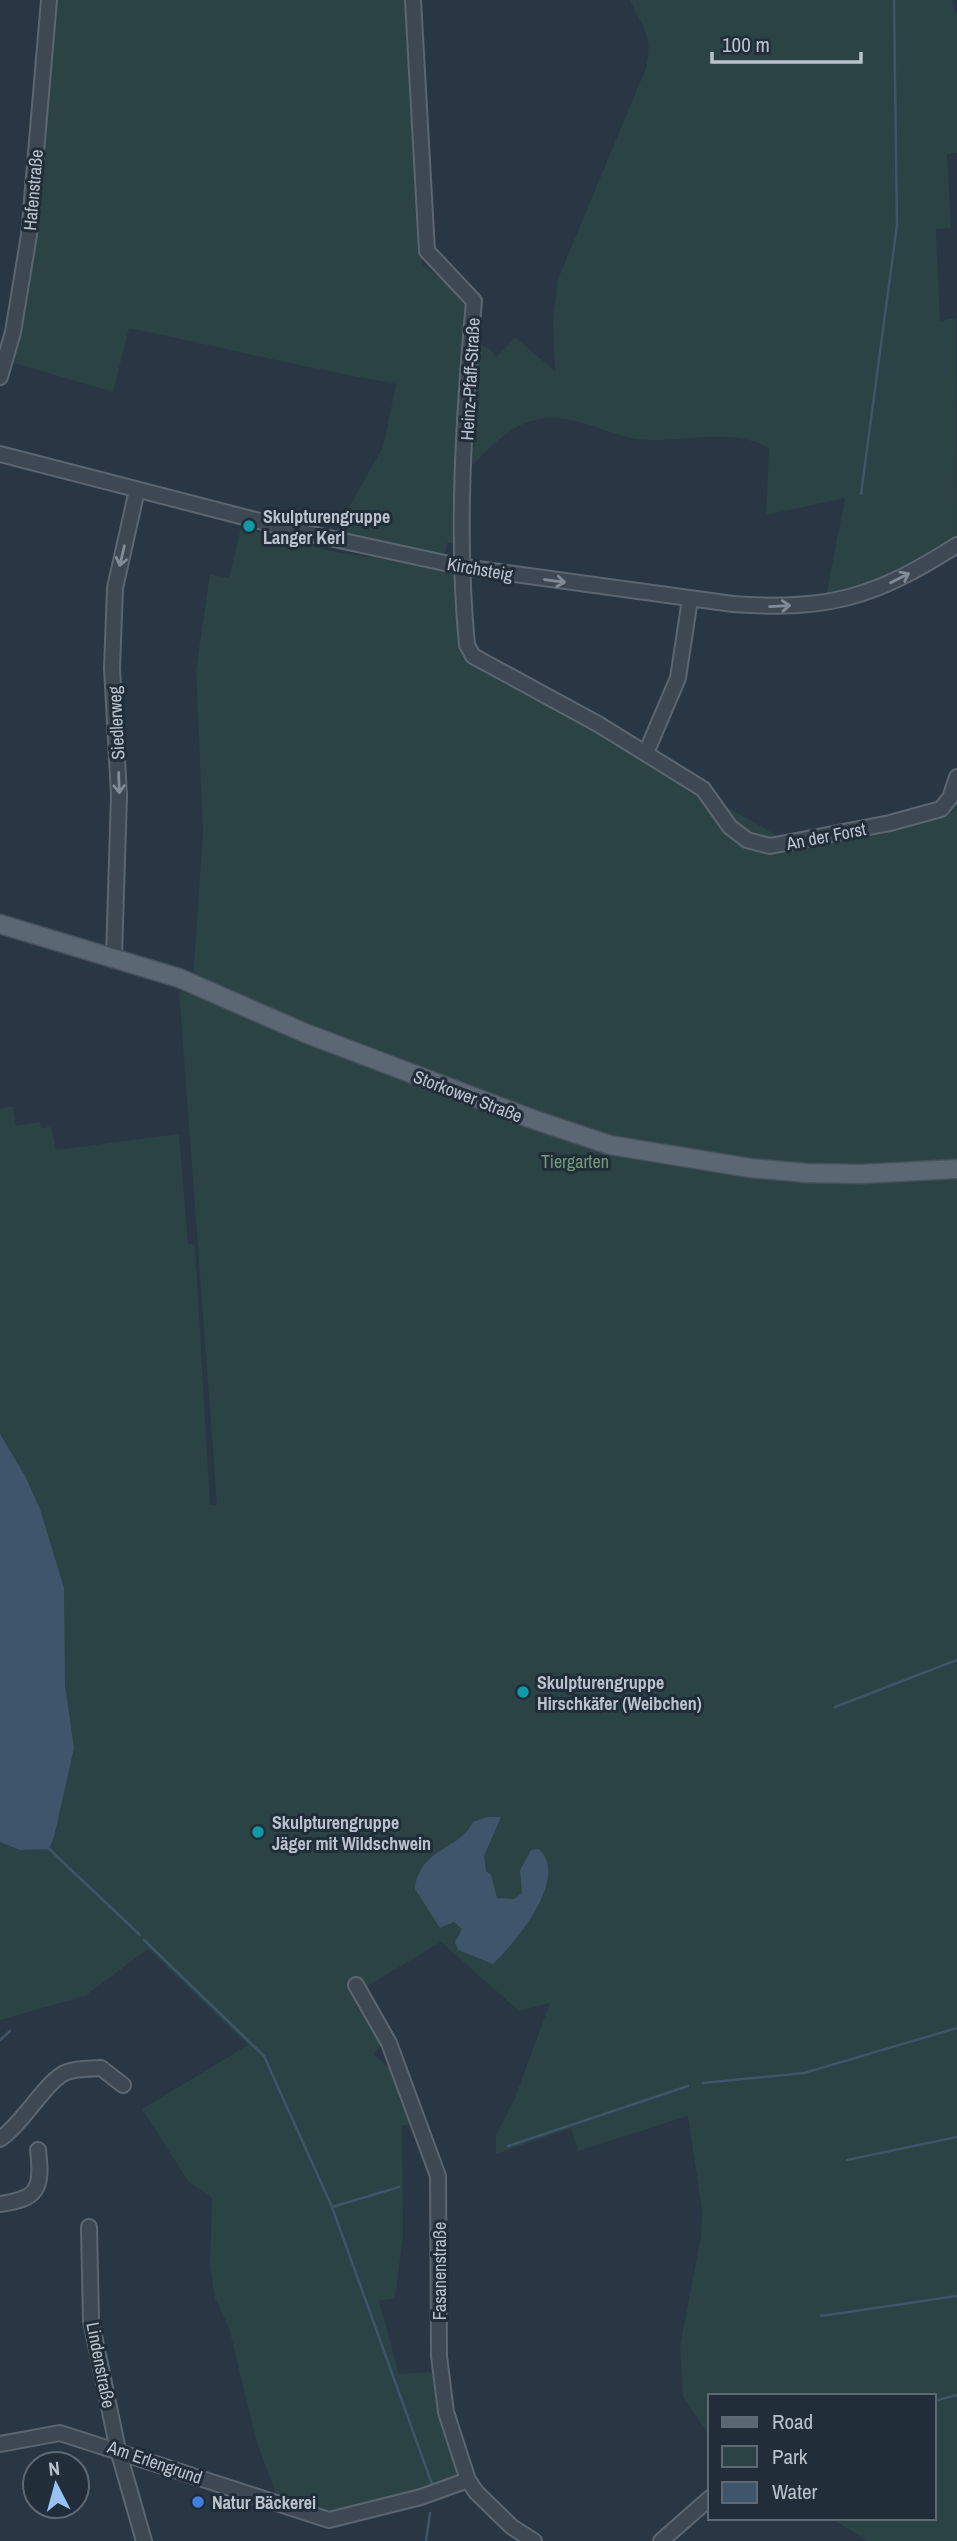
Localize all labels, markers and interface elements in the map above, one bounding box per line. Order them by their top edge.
scale bar [712,21,861,65]
text: 100 m [722,30,770,59]
street label: Hafenstraße [17,148,49,232]
street label: Heinz-Pfaff-Straße [454,317,486,441]
place label: Skulpturengruppe Langer Kerl [263,504,390,550]
marker: Skulpturengruppe Langer Kerl [241,518,257,534]
one-way arrow [115,544,128,567]
street label: Kirchsteig [445,551,516,587]
one-way arrow [890,571,910,585]
one-way arrow [543,574,566,587]
one-way arrow [769,600,792,613]
street label: Siedlerweg [102,685,130,761]
one-way arrow [112,771,125,794]
street label: An der Forst [783,816,868,856]
street label: Storkower Straße [410,1064,526,1128]
park label: Tiergarten [541,1149,609,1174]
place label: Skulpturengruppe Hirschkäfer (Weibchen) [537,1670,702,1716]
marker: Skulpturengruppe Hirschkäfer (Weibchen) [515,1684,531,1700]
place label: Skulpturengruppe Jäger mit Wildschwein [272,1810,431,1856]
marker: Skulpturengruppe Jäger mit Wildschwein [250,1824,266,1840]
street label: Fasanenstraße [427,2222,452,2320]
street label: Lindenstraße [80,2320,122,2410]
legend [708,2394,936,2520]
text: Road [772,2407,813,2436]
street label: Am Erlengrund [103,2434,206,2490]
text: Park [772,2442,808,2471]
north arrow [21,2450,91,2520]
text: N [47,2455,61,2482]
text: Water [772,2477,818,2506]
place label: Natur Bäckerei [212,2490,316,2515]
marker: Natur Bäckerei [190,2494,206,2510]

